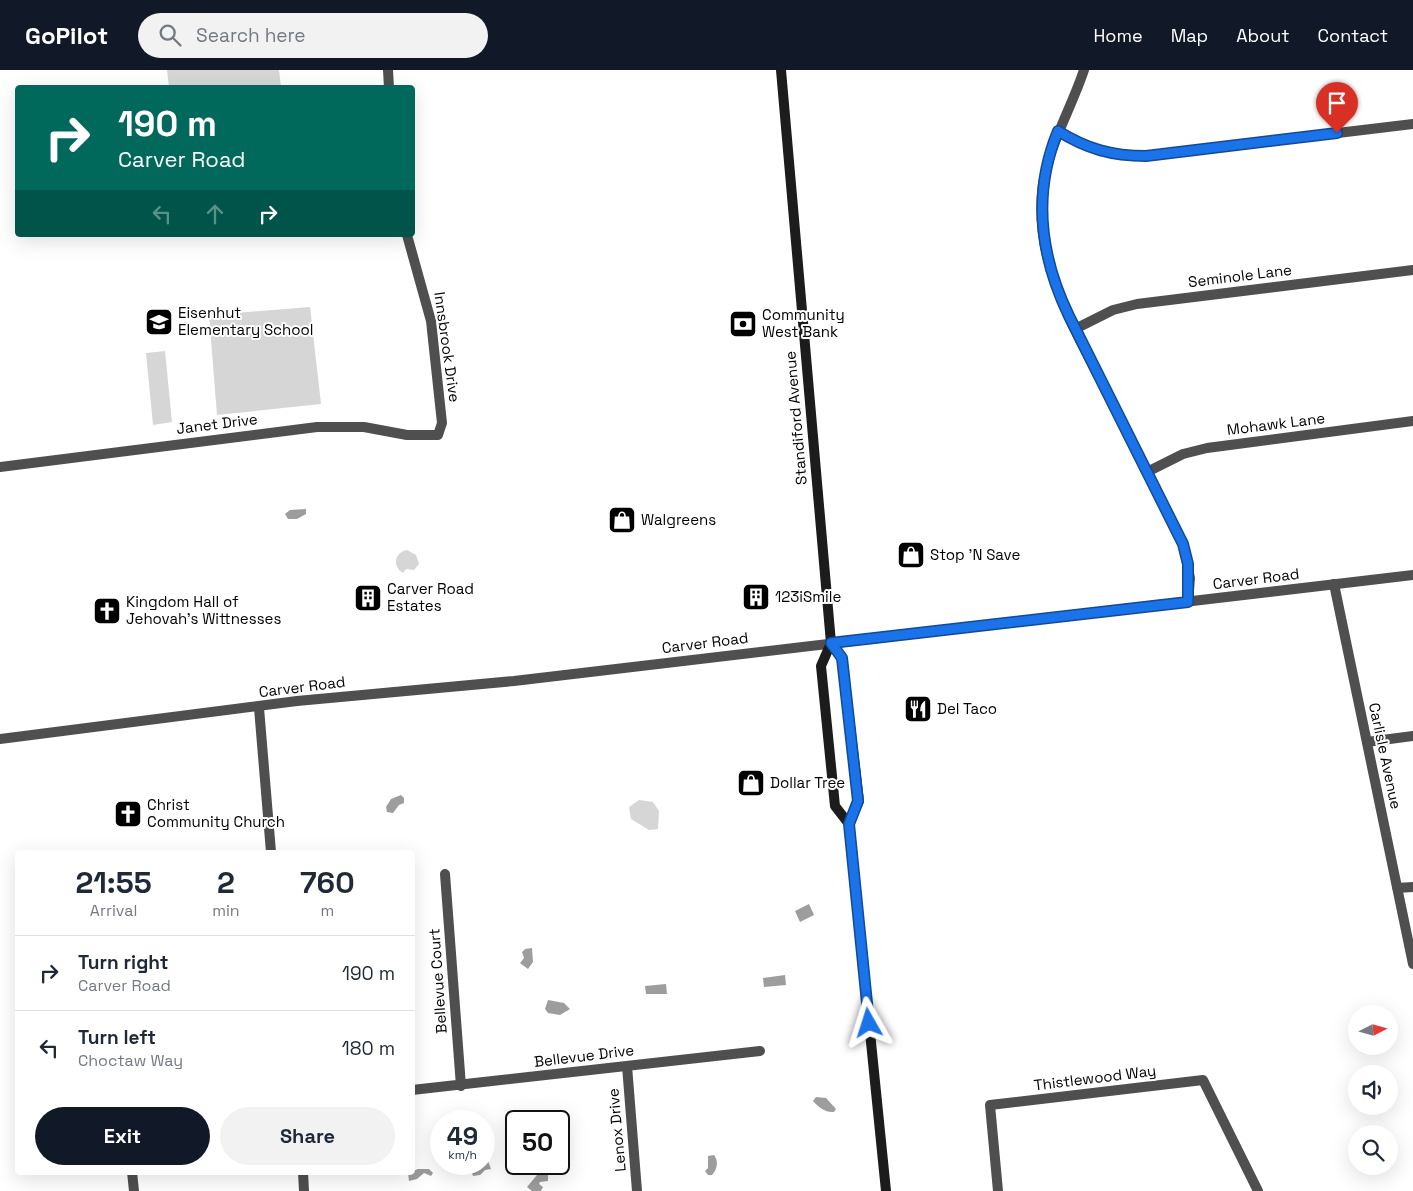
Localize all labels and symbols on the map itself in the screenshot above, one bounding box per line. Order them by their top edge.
pin [1316,82,1358,133]
street label: Seminole Lane [1187,260,1293,291]
street label: Innsbrook Drive [430,290,465,404]
place label: Eisenhut Elementary School [178,303,314,339]
place label: Community West Bank [762,305,845,341]
school or university icon: Eisenhut Elementary School [144,307,174,337]
bank icon: Community West Bank [728,309,758,339]
street label: Standiford Avenue [780,350,811,486]
street label: Mohawk Lane [1226,408,1326,439]
street label: Janet Drive [175,409,259,438]
shop icon: Walgreens [607,505,637,535]
place label: Walgreens [641,510,716,529]
shop icon: Stop 'N Save [896,540,926,570]
place label: Stop 'N Save [930,545,1020,564]
street label: Carver Road [1212,564,1300,593]
place label: Carver Road Estates [387,579,474,615]
building icon: 123iSmile [741,582,771,612]
building icon: Carver Road Estates [353,583,383,613]
place label: 123iSmile [775,587,841,606]
place label: Kingdom Hall of Jehovah's Wittnesses [126,592,281,628]
church icon: Kingdom Hall of Jehovah's Wittnesses [92,596,122,626]
street label: Carver Road [661,628,749,657]
street label: Carver Road [258,672,346,701]
restaurant icon: Del Taco [903,694,933,724]
place label: Del Taco [937,699,997,718]
street label: Carlisle Avenue [1365,701,1406,811]
shop icon: Dollar Tree [736,768,766,798]
place label: Dollar Tree [770,773,845,792]
place label: Christ Community Church [147,795,285,831]
church icon: Christ Community Church [113,799,143,829]
street label: Bellevue Court [424,928,451,1034]
position arrow [842,996,894,1048]
north arrow [1348,1005,1398,1055]
street label: Bellevue Drive [533,1040,635,1071]
street label: Thistlewood Way [1033,1061,1157,1094]
street label: Lenox Drive [603,1087,630,1173]
speed limit sign: 50 [505,1110,570,1175]

